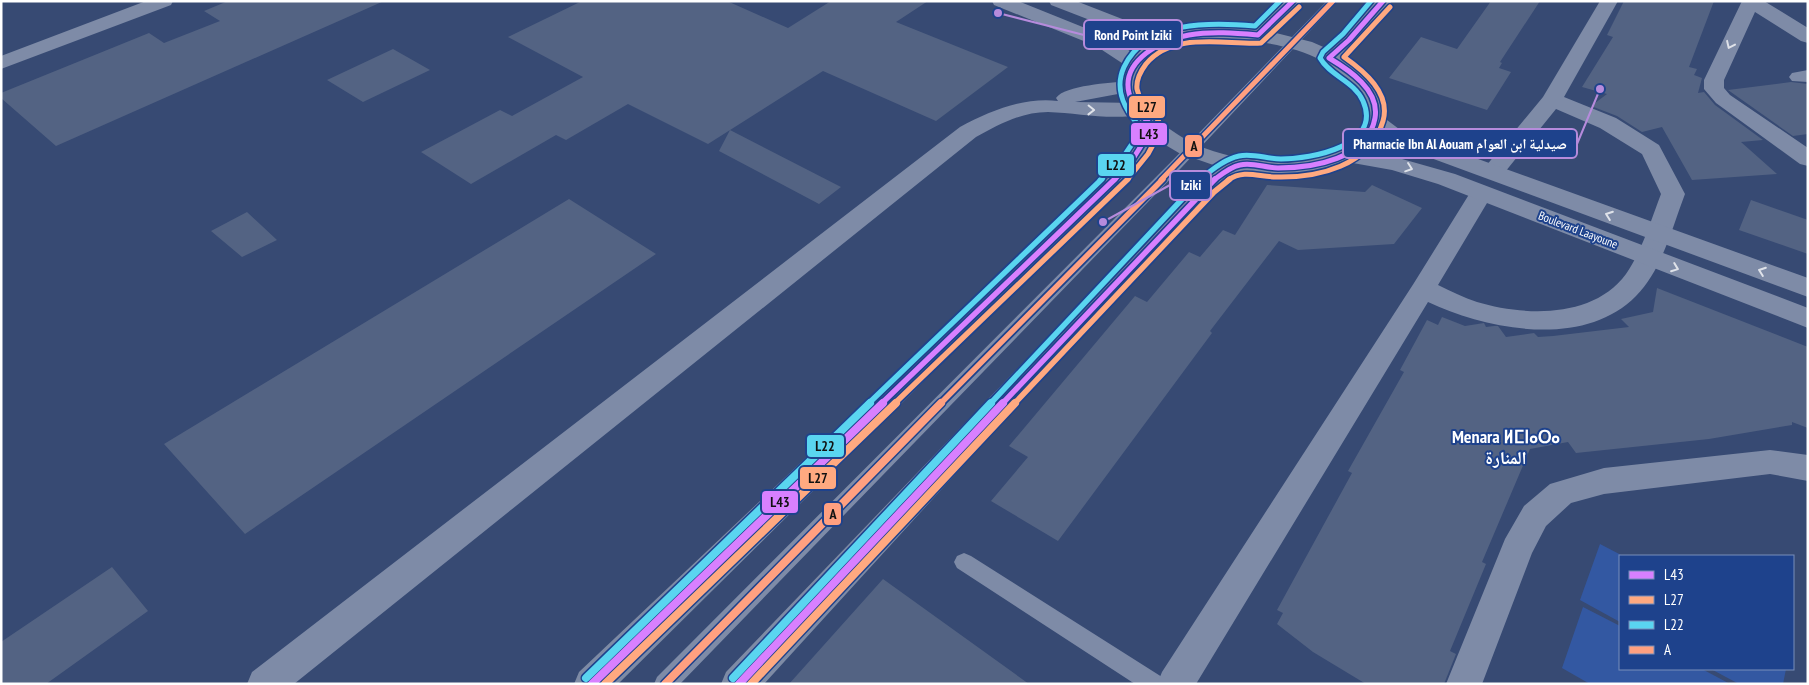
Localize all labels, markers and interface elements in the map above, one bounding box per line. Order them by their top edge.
callout: Rond Point Iziki [1084,20,1182,49]
text: Rond Point Iziki [1094,26,1172,44]
one-way arrow [1726,40,1736,49]
line badge: L27 [1128,95,1166,119]
text: L27 [1137,98,1157,116]
one-way arrow [1088,104,1096,115]
line badge: L43 [1130,122,1168,146]
text: L43 [1139,125,1159,143]
callout: Pharmacie Ibn Al Aouam صيدلية ابن العوام [1343,129,1577,158]
line badge: A [1184,134,1203,158]
text: Pharmacie Ibn Al Aouam صيدلية ابن العوام [1353,135,1567,154]
text: A [1189,137,1198,155]
line badge: L22 [1097,153,1135,177]
text: L22 [1106,156,1126,174]
one-way arrow [1404,162,1413,172]
callout: Iziki [1170,171,1211,200]
text: Iziki [1181,176,1201,194]
street label: Boulevard Laayoune [1536,208,1620,252]
one-way arrow [1606,211,1614,221]
one-way arrow [1671,262,1679,272]
one-way arrow [1758,267,1767,277]
district label: Menara ⵍⵎⵏⴰⵔⴰ المنارة [1452,425,1560,469]
line badge: L22 [806,434,845,458]
text: L22 [815,437,835,455]
line badge: L27 [799,466,837,490]
text: L27 [808,469,828,487]
line badge: L43 [761,490,799,514]
text: L43 [770,493,790,511]
line badge: A [823,502,842,526]
text: A [828,505,837,523]
legend [1619,555,1794,670]
text: L43 [1664,565,1684,584]
text: L27 [1664,590,1684,609]
text: L22 [1664,615,1684,634]
text: A [1664,640,1672,659]

